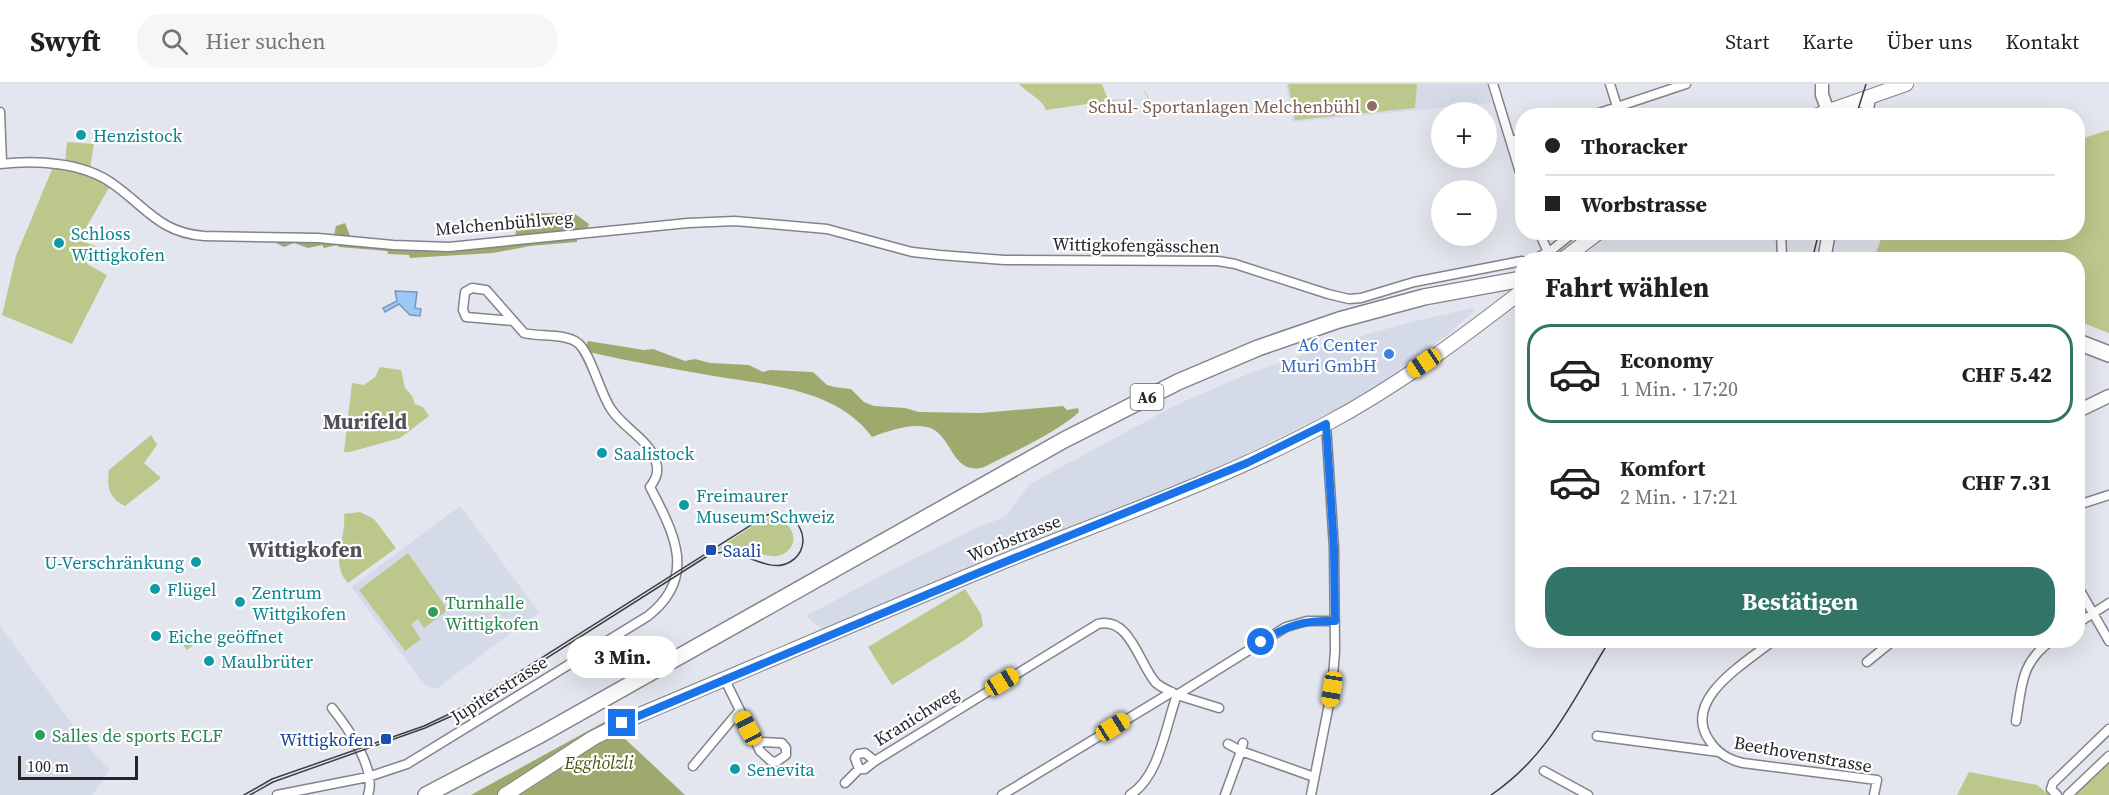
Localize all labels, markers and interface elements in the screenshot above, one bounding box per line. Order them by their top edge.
search box [137,14,557,68]
text: Swyft [30,22,101,60]
icon: search [158,25,191,58]
text: Hier suchen [206,26,326,56]
text: Start [1725,27,1769,56]
text: Karte [1802,27,1853,56]
text: Über uns [1886,27,1972,56]
text: Kontakt [2005,27,2079,56]
place label: Schul- Sportanlagen Melchenbühl [1088,94,1360,119]
marker: Schul- Sportanlagen Melchenbühl [1365,99,1379,113]
map controls [1431,102,1497,246]
button: + [1431,102,1497,168]
place label: Henzistock [93,123,183,148]
marker: Henzistock [74,128,88,142]
text: Thoracker [1581,131,1687,161]
button: − [1431,180,1497,246]
text: Worbstrasse [1581,189,1707,219]
street label: Melchenbühlweg [434,205,574,241]
place label: Schloss Wittigkofen [71,221,165,267]
street label: Wittigkofengässchen [1052,231,1220,259]
marker: Schloss Wittigkofen [52,236,66,250]
text: Fahrt wählen [1545,269,1709,306]
place label: A6 Center Muri GmbH [1281,332,1377,378]
car [1404,345,1444,381]
text: Economy [1620,345,1714,375]
marker: A6 Center Muri GmbH [1382,347,1396,361]
icon: car [1548,347,1602,401]
text: CHF 5.42 [1962,359,2052,389]
text: 1 Min. · 17:20 [1620,375,1738,403]
road number: A6 [1130,384,1164,410]
district label: Murifeld [323,407,408,436]
place label: Saalistock [614,441,694,466]
marker: Saalistock [595,446,609,460]
text: Komfort [1620,453,1705,483]
icon: car [1548,455,1602,509]
text: CHF 7.31 [1962,467,2052,497]
place label: Freimaurer Museum Schweiz [696,483,834,529]
text: 2 Min. · 17:21 [1620,483,1738,511]
marker: Freimaurer Museum Schweiz [677,498,691,512]
street label: Worbstrasse [964,508,1064,568]
district label: Wittigkofen [248,535,362,564]
place label: Saali [723,538,761,563]
marker: Saali [704,543,718,557]
place label: U-Verschränkung [44,550,184,575]
marker: U-Verschränkung [189,555,203,569]
button: Bestätigen [1545,567,2055,636]
place label: Flügel [167,577,216,602]
place label: Zentrum Wittgikofen [252,580,347,626]
marker: Flügel [148,582,162,596]
place label: Turnhalle Wittigkofen [445,590,539,636]
marker: Zentrum Wittgikofen [233,595,247,609]
marker: Turnhalle Wittigkofen [426,605,440,619]
place label: Eiche geöffnet [168,624,283,649]
route start [1247,628,1274,655]
marker: Eiche geöffnet [149,629,163,643]
callout: 3 Min. [566,636,678,678]
text: 3 Min. [594,643,651,671]
place label: Maulbrüter [221,649,313,674]
street label: Jupiterstrasse [445,649,552,729]
marker: Maulbrüter [202,654,216,668]
car [982,665,1022,699]
car [1320,670,1344,708]
street label: Kranichweg [869,680,963,752]
car [732,708,764,748]
route end [608,709,635,736]
car [1093,710,1133,744]
place label: Salles de sports ECLF [52,723,223,748]
place label: Wittigkofen [280,727,374,752]
marker: Salles de sports ECLF [33,728,47,742]
street label: Beethovenstrasse [1732,730,1874,778]
marker: Wittigkofen [379,732,393,746]
park label: Egghölzli [563,750,634,775]
scale bar [18,753,138,780]
text: 100 m [27,755,69,777]
place label: Senevita [747,757,816,782]
marker: Senevita [728,762,742,776]

